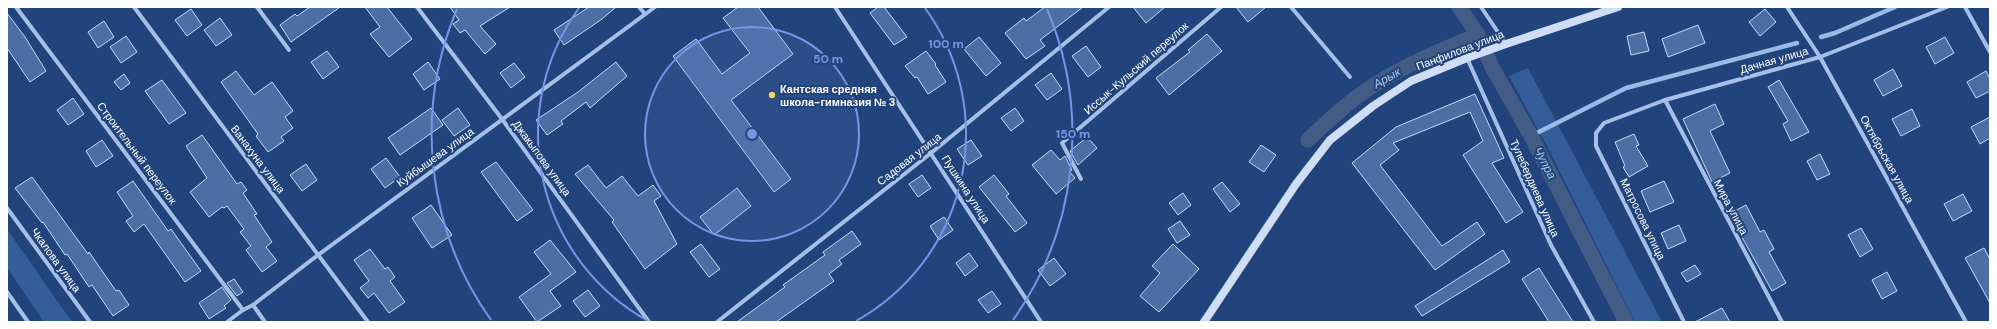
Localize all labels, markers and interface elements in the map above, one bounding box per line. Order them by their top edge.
street label: Иссык-Кульский переулок [1081,19,1191,117]
street label: Панфилова улица [1414,26,1507,73]
text: 100 m [928,36,964,52]
street label: Дачная улица [1738,43,1811,76]
text: 50 m [813,51,843,67]
water label: Арык [1369,63,1405,93]
place label: Кантская средняя школа-гимназия № 3 [780,82,896,109]
marker: Кантская средняя школа-гимназия № 3 [767,90,777,100]
street label: Строительный переулок [94,99,180,207]
street label: Октябрьская улица [1857,113,1917,206]
street label: Джакыпова улица [510,117,575,200]
street label: Ванахуна улица [228,122,289,197]
street label: Куйбышева улица [394,124,477,190]
text: 150 m [1056,126,1090,142]
centre of rings [745,127,759,141]
street label: Садовая улица [874,129,945,188]
street label: Тулебердиева улица [1507,137,1563,240]
water label: Чупра [1530,144,1560,182]
street label: Пушкина улица [939,152,994,226]
street label: Матросова улица [1617,176,1669,263]
street label: Мира улица [1711,177,1752,238]
street label: Чкалова улица [28,225,85,296]

